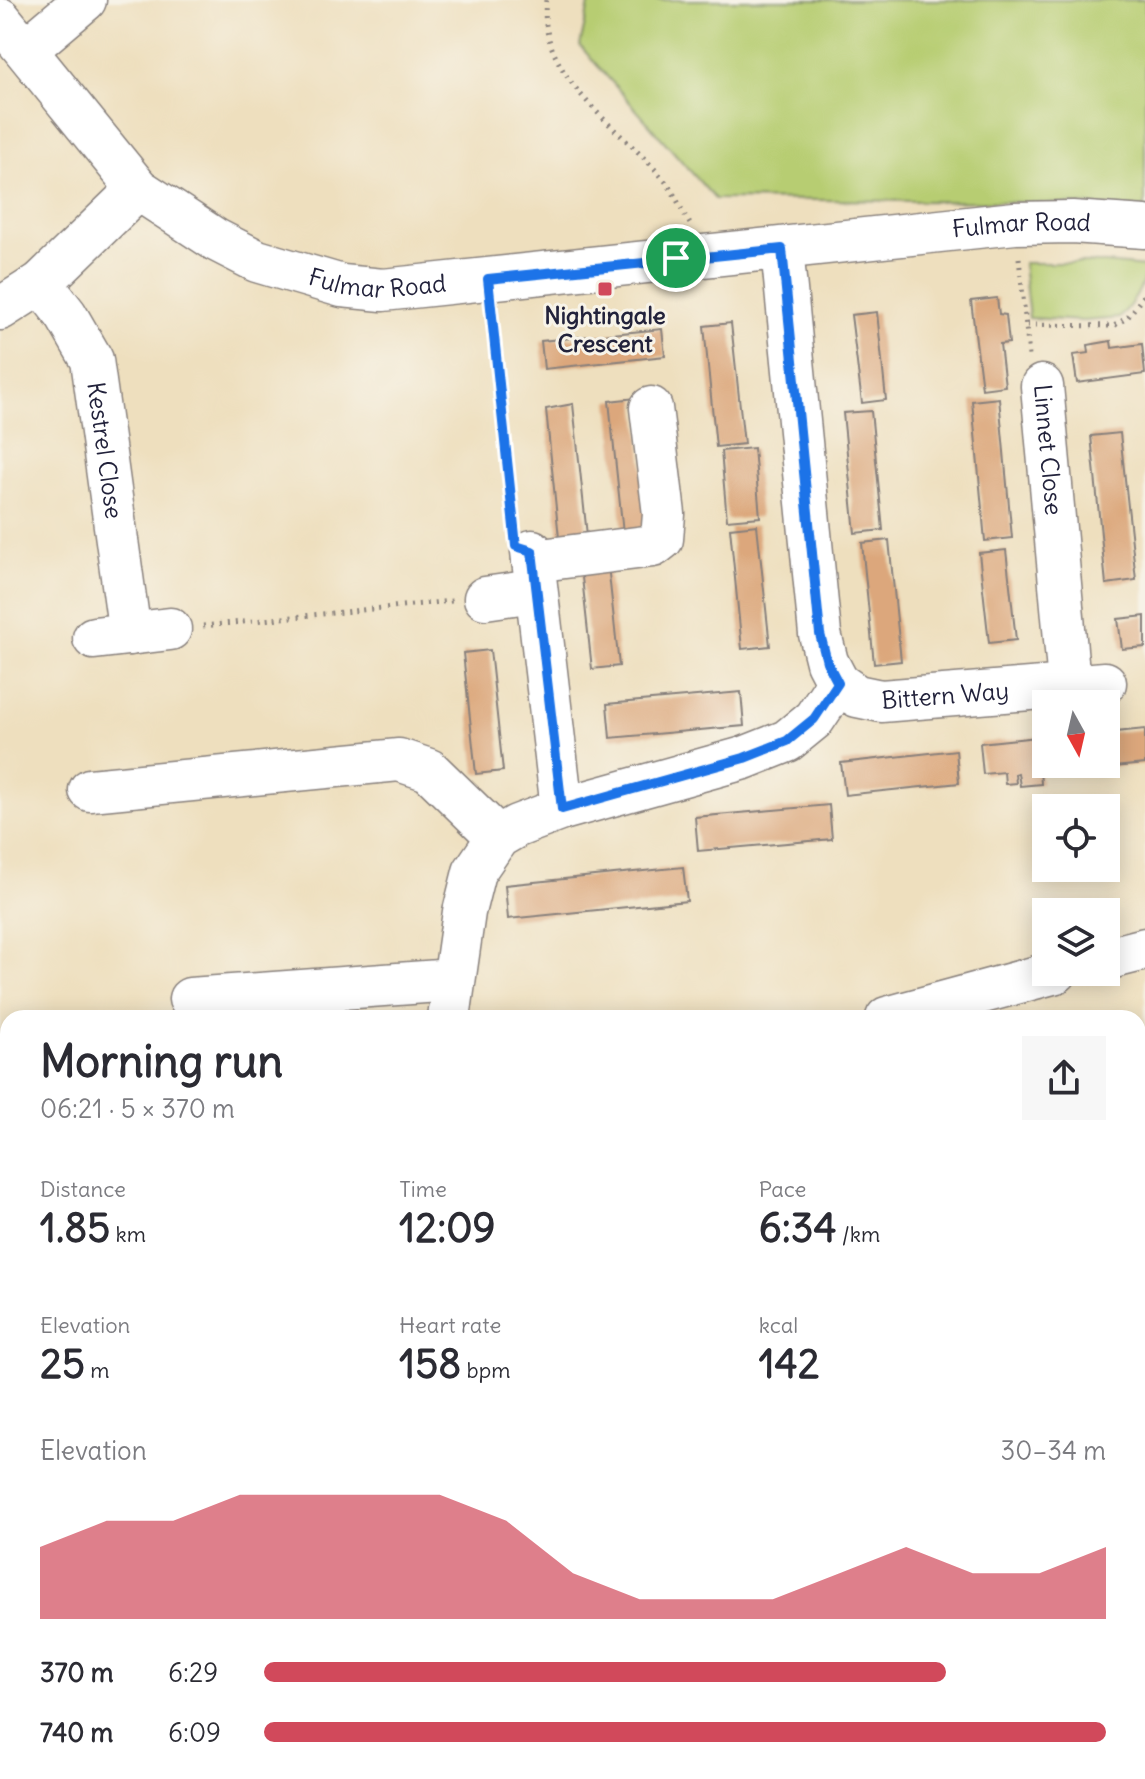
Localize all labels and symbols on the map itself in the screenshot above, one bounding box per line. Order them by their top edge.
street label: Fulmar Road [951,206,1092,244]
pin [642,224,710,292]
street label: Fulmar Road [305,261,447,304]
marker: Nightingale Crescent [596,280,614,298]
place label: Nightingale Crescent [544,300,666,358]
street label: Kestrel Close [81,380,130,521]
street label: Linnet Close [1028,383,1070,517]
street label: Bittern Way [880,675,1010,715]
north arrow [1032,690,1120,778]

